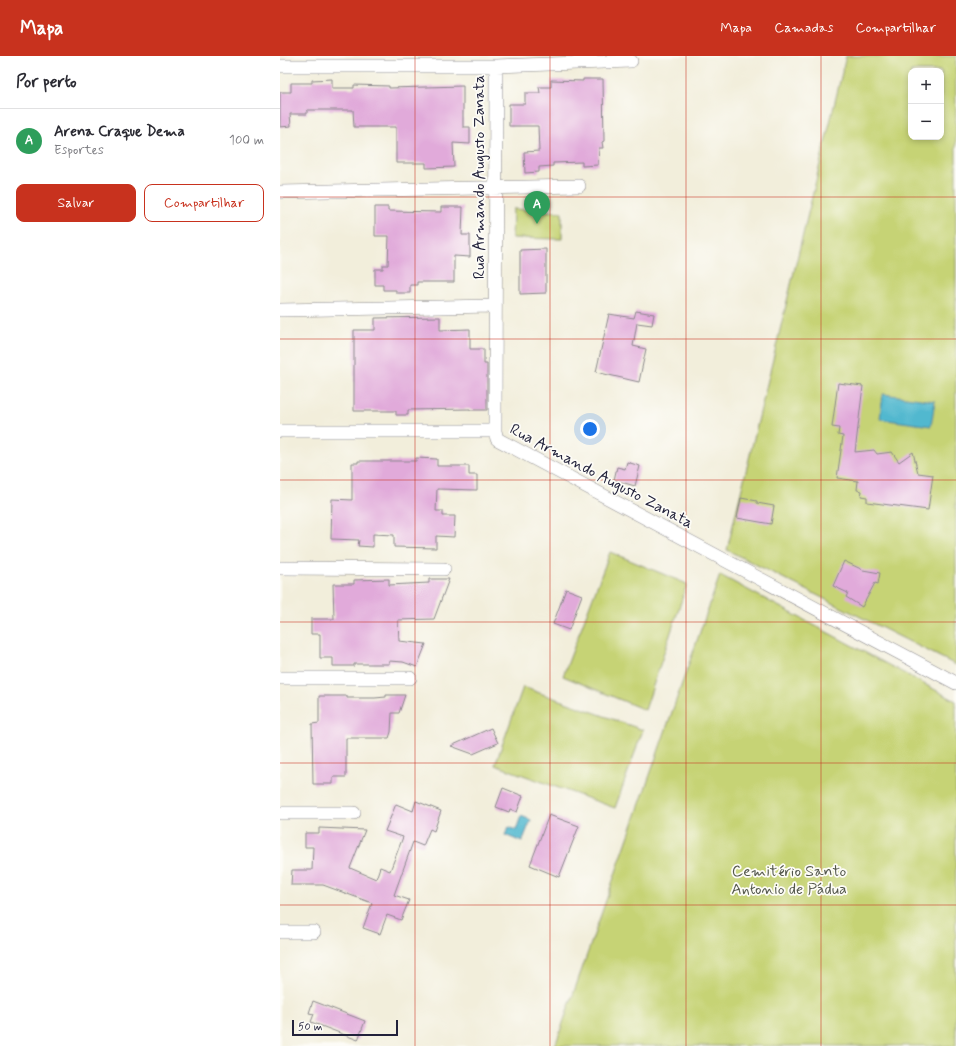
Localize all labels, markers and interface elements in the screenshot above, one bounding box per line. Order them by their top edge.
text: Mapa [20,16,63,41]
text: Mapa [720,19,752,37]
text: Camadas [774,19,833,37]
text: Compartilhar [855,19,936,37]
map controls [908,68,944,140]
button: + [908,68,944,104]
text: Por perto [16,71,77,93]
street label: Rua Armando Augusto Zanata [469,75,490,279]
button: − [908,104,944,140]
text: Arena Craque Dema [54,122,185,142]
text: A [25,132,33,149]
text: 100 m [229,132,264,149]
text: Esportes [54,142,104,159]
button: Salvar [16,184,136,222]
button: Compartilhar [144,184,264,222]
pin: A [524,191,550,224]
street label: Rua Armando Augusto Zanata [506,419,697,534]
your location [580,419,600,439]
park label: Cemitério Santo Antonio de Pádua [731,861,847,900]
scale bar [292,1018,398,1037]
text: 50 m [298,1020,323,1034]

